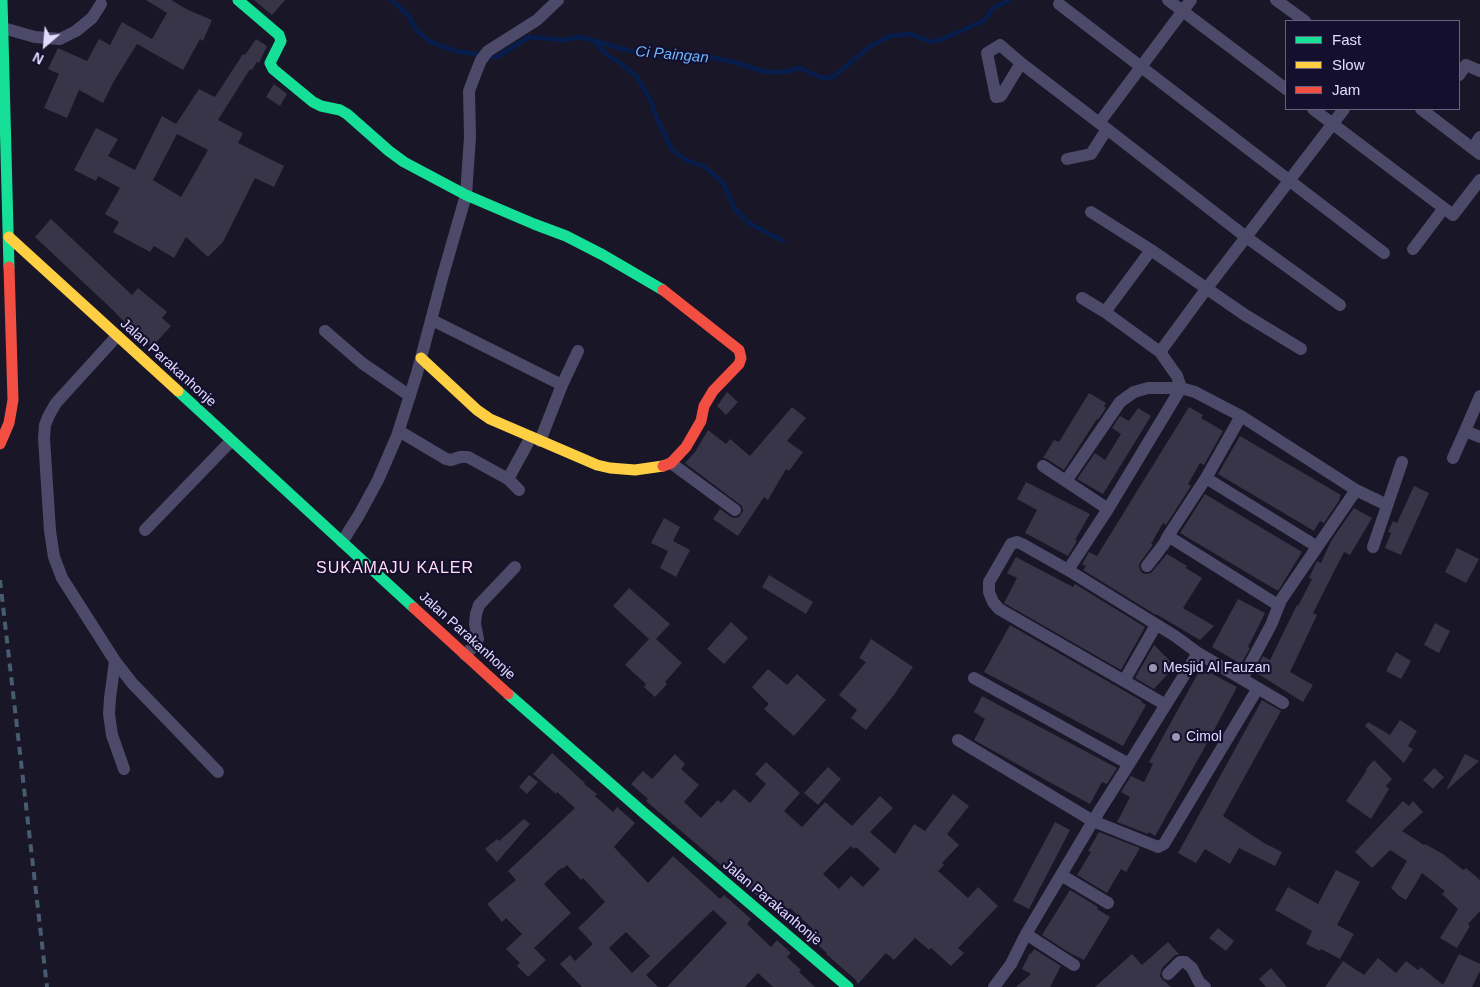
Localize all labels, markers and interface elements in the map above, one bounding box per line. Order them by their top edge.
north arrow [20,20,70,70]
legend [1285,20,1460,110]
text: Fast [1332,31,1361,48]
water label: Ci Paingan [635,43,709,67]
text: N [30,49,46,68]
text: Slow [1332,56,1365,73]
text: Jam [1332,81,1360,98]
street label: Jalan Parakanhonje [116,315,220,411]
district label: SUKAMAJU KALER [314,559,476,579]
street label: Jalan Parakanhonje [415,588,519,684]
place label: Mesjid Al Fauzan [1163,660,1270,676]
marker: Mesjid Al Fauzan [1147,662,1159,674]
place label: Cimol [1186,729,1222,745]
marker: Cimol [1170,731,1182,743]
street label: Jalan Parakanhonje [719,857,825,949]

